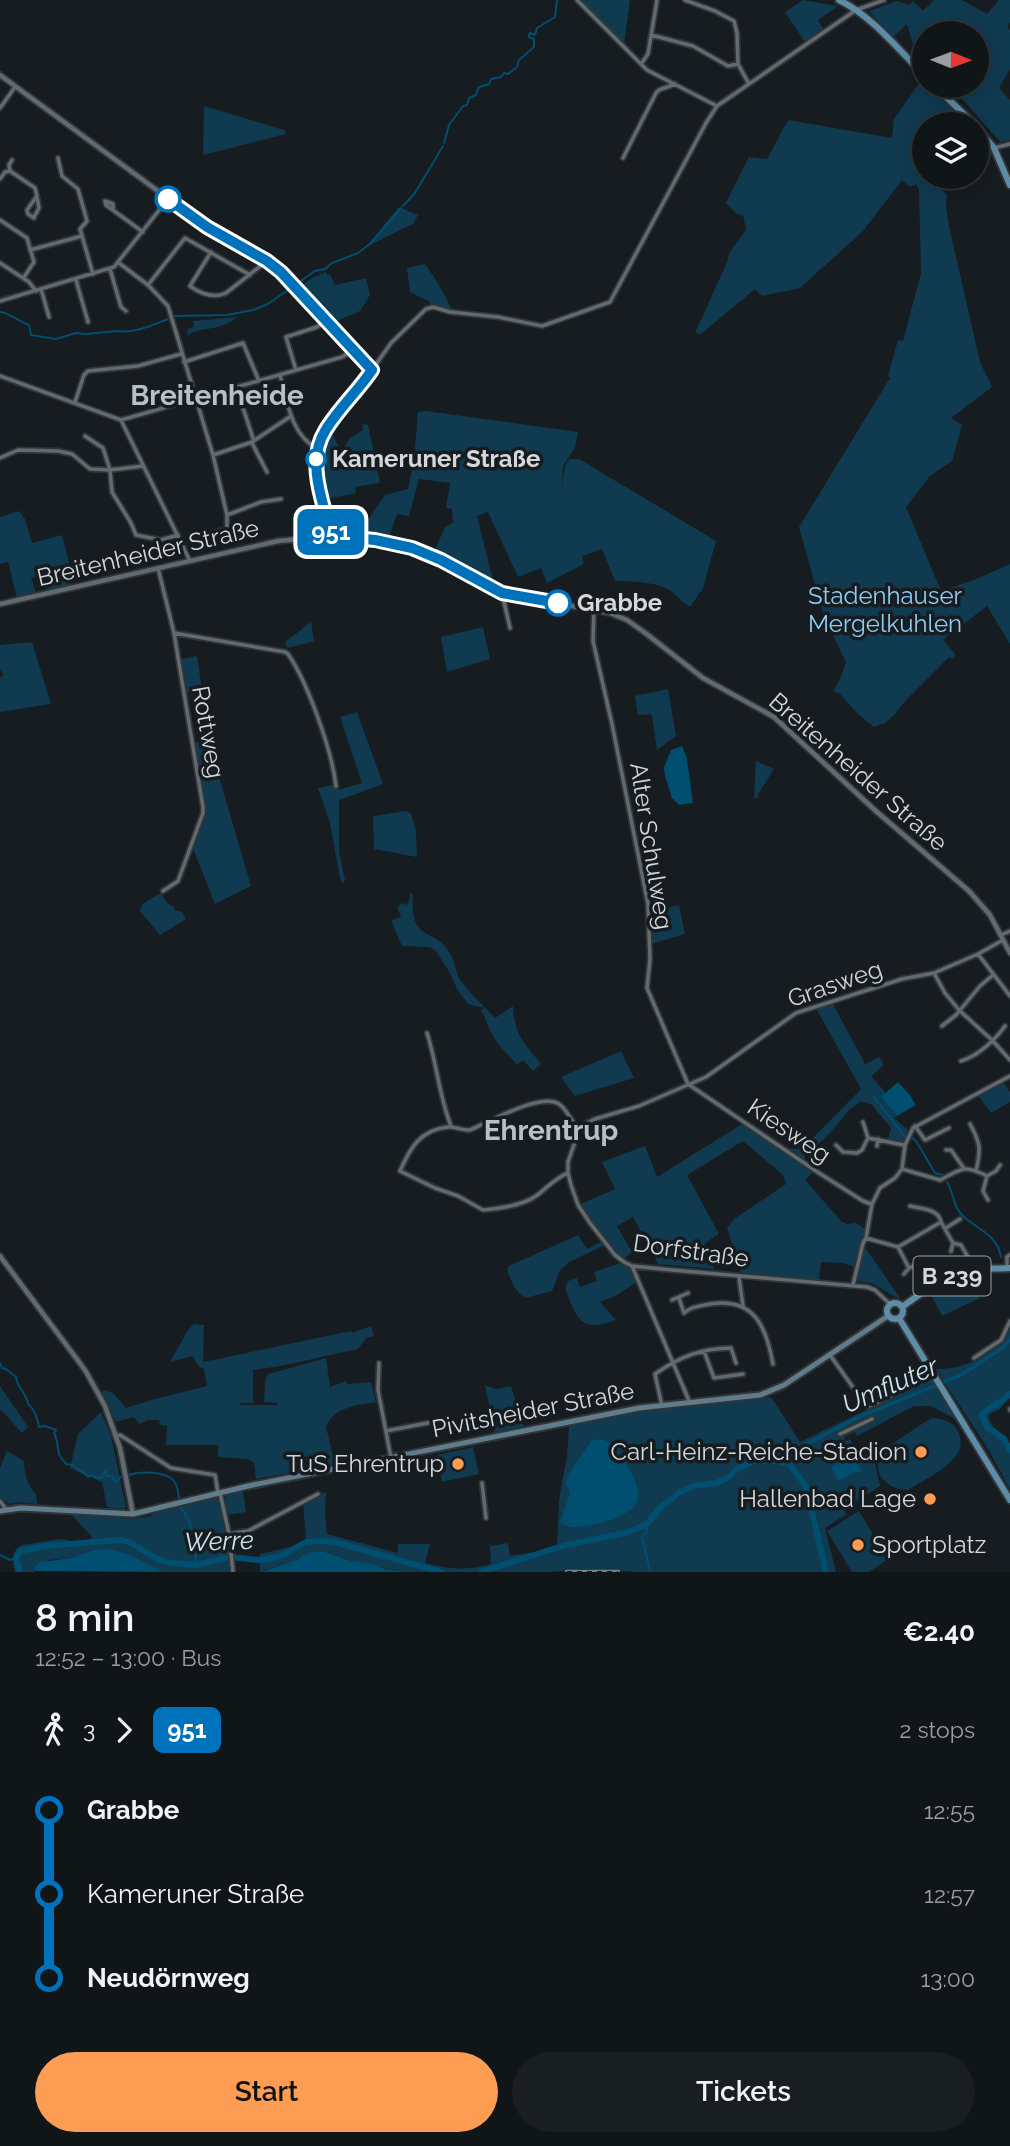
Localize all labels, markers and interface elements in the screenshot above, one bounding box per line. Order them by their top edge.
north arrow [912,21,989,98]
map controls [912,21,989,189]
button: layers [912,112,989,189]
unlabelled marker [155,186,181,212]
district label: Breitenheide [130,379,304,412]
place label: Kameruner Straße [332,444,540,473]
marker: Kameruner Straße [306,449,326,469]
line badge: 951 [291,509,371,555]
street label: Breitenheider Straße [34,513,262,592]
text: 951 [311,517,351,546]
park label: Stadenhauser Mergelkuhlen [808,581,963,638]
place label: Grabbe [577,588,662,617]
marker: Grabbe [545,590,571,616]
street label: Rottweg [186,683,231,780]
street label: Breitenheider Straße [763,686,953,857]
street label: Alter Schulweg [624,760,679,932]
street label: Grasweg [784,954,886,1013]
street label: Kiesweg [742,1092,836,1169]
district label: Ehrentrup [484,1114,618,1147]
street label: Dorfstraße [632,1228,751,1273]
road number: B 239 [914,1256,990,1296]
water label: Umfluter [838,1350,943,1419]
street label: Pivitsheider Straße [429,1376,636,1443]
place label: Carl-Heinz-Reiche-Stadion [611,1437,907,1466]
marker: Carl-Heinz-Reiche-Stadion [913,1444,929,1460]
place label: TuS Ehrentrup [286,1449,444,1478]
marker: TuS Ehrentrup [450,1456,466,1472]
place label: Hallenbad Lage [739,1484,916,1513]
marker: Hallenbad Lage [922,1491,938,1507]
water label: Werre [184,1525,254,1557]
place label: Sportplatz [872,1530,986,1559]
marker: Sportplatz [850,1537,866,1553]
text: 8 min [35,1595,134,1640]
text: €2.40 [903,1617,975,1647]
text: 12:52 – 13:00 · Bus [35,1644,221,1671]
icon: walk [35,1711,73,1749]
icon: forward [105,1711,143,1749]
text: 951 [167,1715,207,1744]
text: 3 [83,1716,95,1743]
text: 2 stops [900,1716,975,1743]
text: Grabbe [87,1795,179,1825]
text: 12:55 [924,1797,975,1824]
text: Kameruner Straße [87,1879,304,1909]
text: 12:57 [924,1881,975,1908]
text: Neudörnweg [87,1963,250,1993]
text: 13:00 [920,1965,975,1992]
button: Start [35,2052,498,2132]
button: Tickets [512,2052,975,2132]

